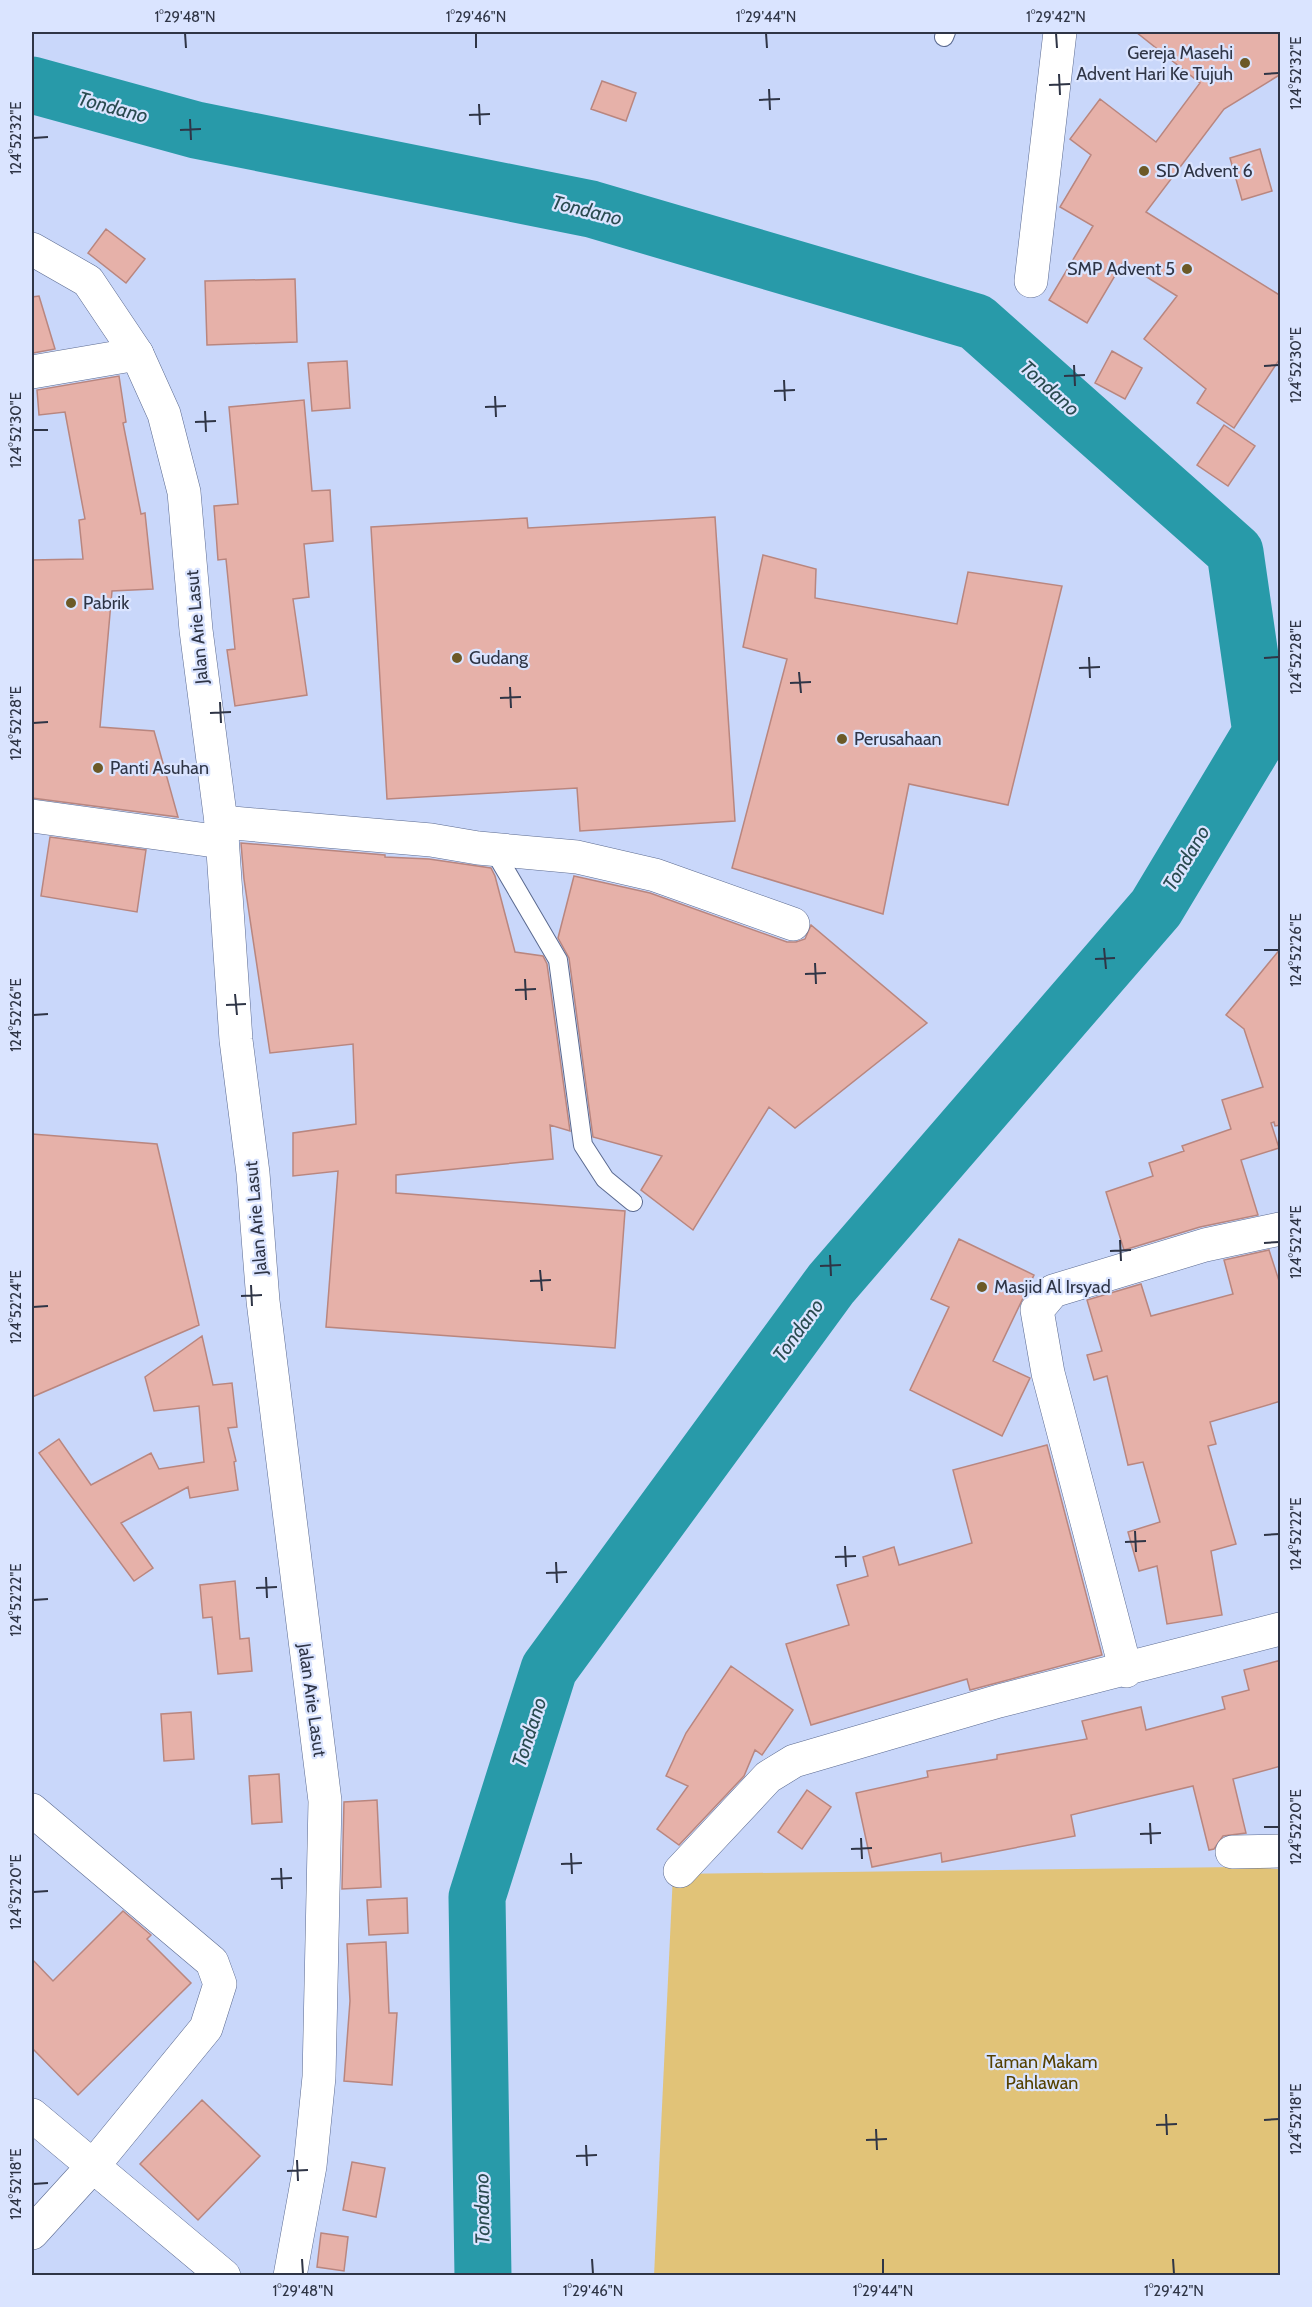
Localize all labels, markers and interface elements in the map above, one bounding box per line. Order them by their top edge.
text: 1°29'48"N [154,8,216,26]
text: 1°29'46"N [446,8,506,26]
text: 1°29'44"N [736,8,796,26]
text: 1°29'42"N [1026,8,1086,26]
text: 124°52'32"E [1287,36,1305,110]
place label: Gereja Masehi Advent Hari Ke Tujuh [1076,42,1233,85]
marker: Gereja Masehi Advent Hari Ke Tujuh [1238,56,1252,70]
water label: Tondano [75,86,151,128]
text: 124°52'32"E [7,101,25,175]
place label: SD Advent 6 [1156,160,1253,182]
marker: SD Advent 6 [1137,164,1151,178]
water label: Tondano [550,190,624,230]
place label: SMP Advent 5 [1067,258,1175,280]
marker: SMP Advent 5 [1180,262,1194,276]
text: 124°52'30"E [1287,327,1305,403]
water label: Tondano [1015,355,1085,421]
text: 124°52'30"E [7,392,25,468]
street label: Jalan Arie Lasut [181,569,213,686]
place label: Pabrik [83,592,130,614]
marker: Pabrik [64,596,78,610]
text: 124°52'28"E [1287,620,1305,694]
place label: Gudang [469,647,529,669]
marker: Gudang [450,651,464,665]
text: 124°52'28"E [7,686,25,760]
place label: Perusahaan [854,728,942,750]
marker: Perusahaan [835,732,849,746]
place label: Panti Asuhan [110,757,209,779]
marker: Panti Asuhan [91,761,105,775]
water label: Tondano [1157,821,1215,895]
text: 124°52'26"E [1287,913,1305,987]
text: 124°52'26"E [7,978,25,1052]
street label: Jalan Arie Lasut [240,1160,272,1277]
text: 124°52'24"E [1287,1205,1305,1279]
text: 124°52'24"E [7,1270,25,1344]
place label: Masjid Al Irsyad [994,1276,1111,1298]
marker: Masjid Al Irsyad [975,1280,989,1294]
water label: Tondano [767,1294,829,1366]
text: 124°52'22"E [1287,1497,1305,1571]
text: 124°52'22"E [7,1563,25,1637]
street label: Jalan Arie Lasut [293,1641,331,1758]
water label: Tondano [507,1694,551,1770]
text: 124°52'20"E [1287,1789,1305,1865]
text: 124°52'20"E [7,1854,25,1930]
park label: Taman Makam Pahlawan [986,2051,1098,2094]
text: 124°52'18"E [1287,2083,1305,2155]
text: 124°52'18"E [7,2148,25,2220]
water label: Tondano [469,2173,495,2245]
text: 1°29'48"N [272,2282,334,2300]
text: 1°29'46"N [563,2282,623,2300]
text: 1°29'44"N [853,2282,913,2300]
text: 1°29'42"N [1144,2282,1204,2300]

